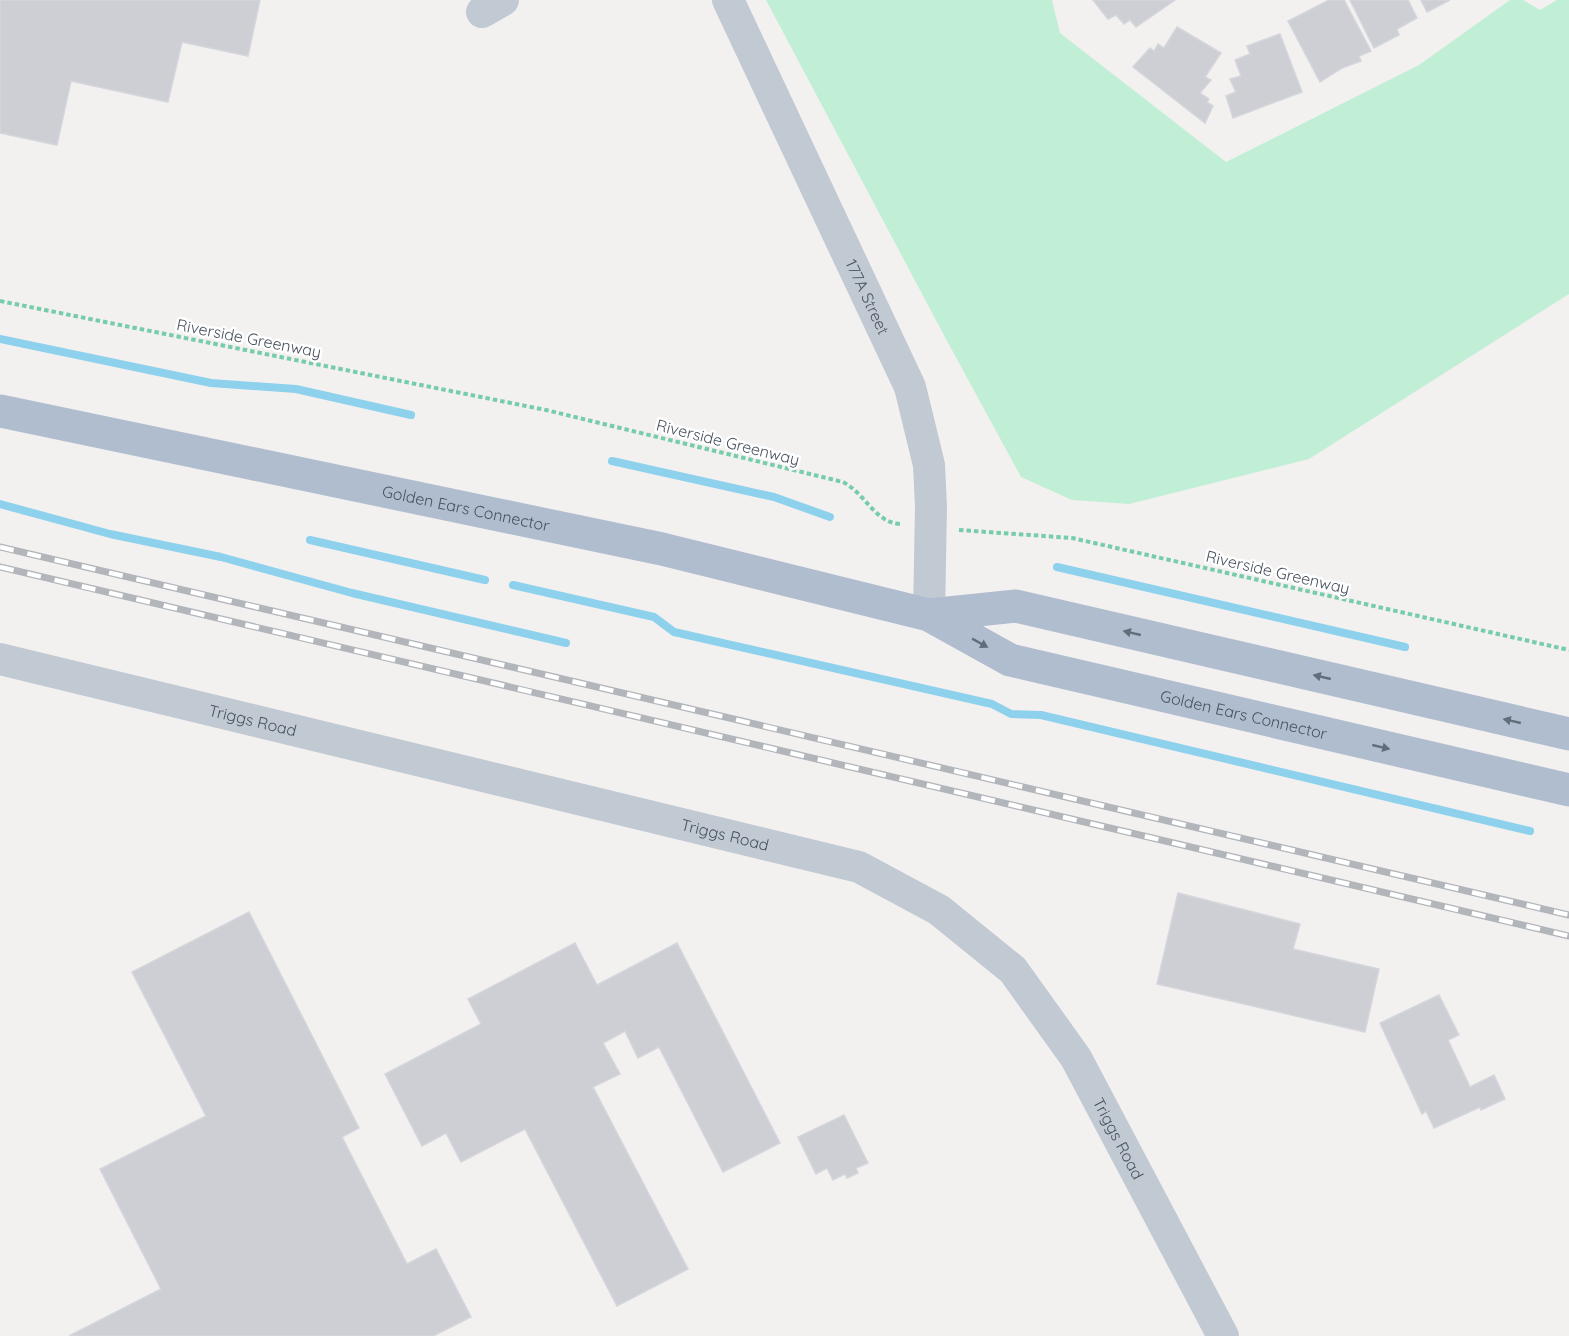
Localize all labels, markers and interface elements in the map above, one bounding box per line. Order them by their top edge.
street label: 177A Street [841,256,894,338]
street label: Riverside Greenway [175,314,323,362]
street label: Riverside Greenway [654,415,802,469]
street label: Golden Ears Connector [380,481,552,535]
street label: Riverside Greenway [1204,546,1352,598]
one-way arrow [1123,628,1141,638]
one-way arrow [972,638,989,648]
one-way arrow [1313,672,1331,682]
street label: Golden Ears Connector [1158,685,1329,743]
street label: Triggs Road [207,700,299,740]
one-way arrow [1503,716,1521,726]
one-way arrow [1372,743,1391,752]
street label: Triggs Road [679,814,771,855]
street label: Triggs Road [1089,1094,1148,1183]

